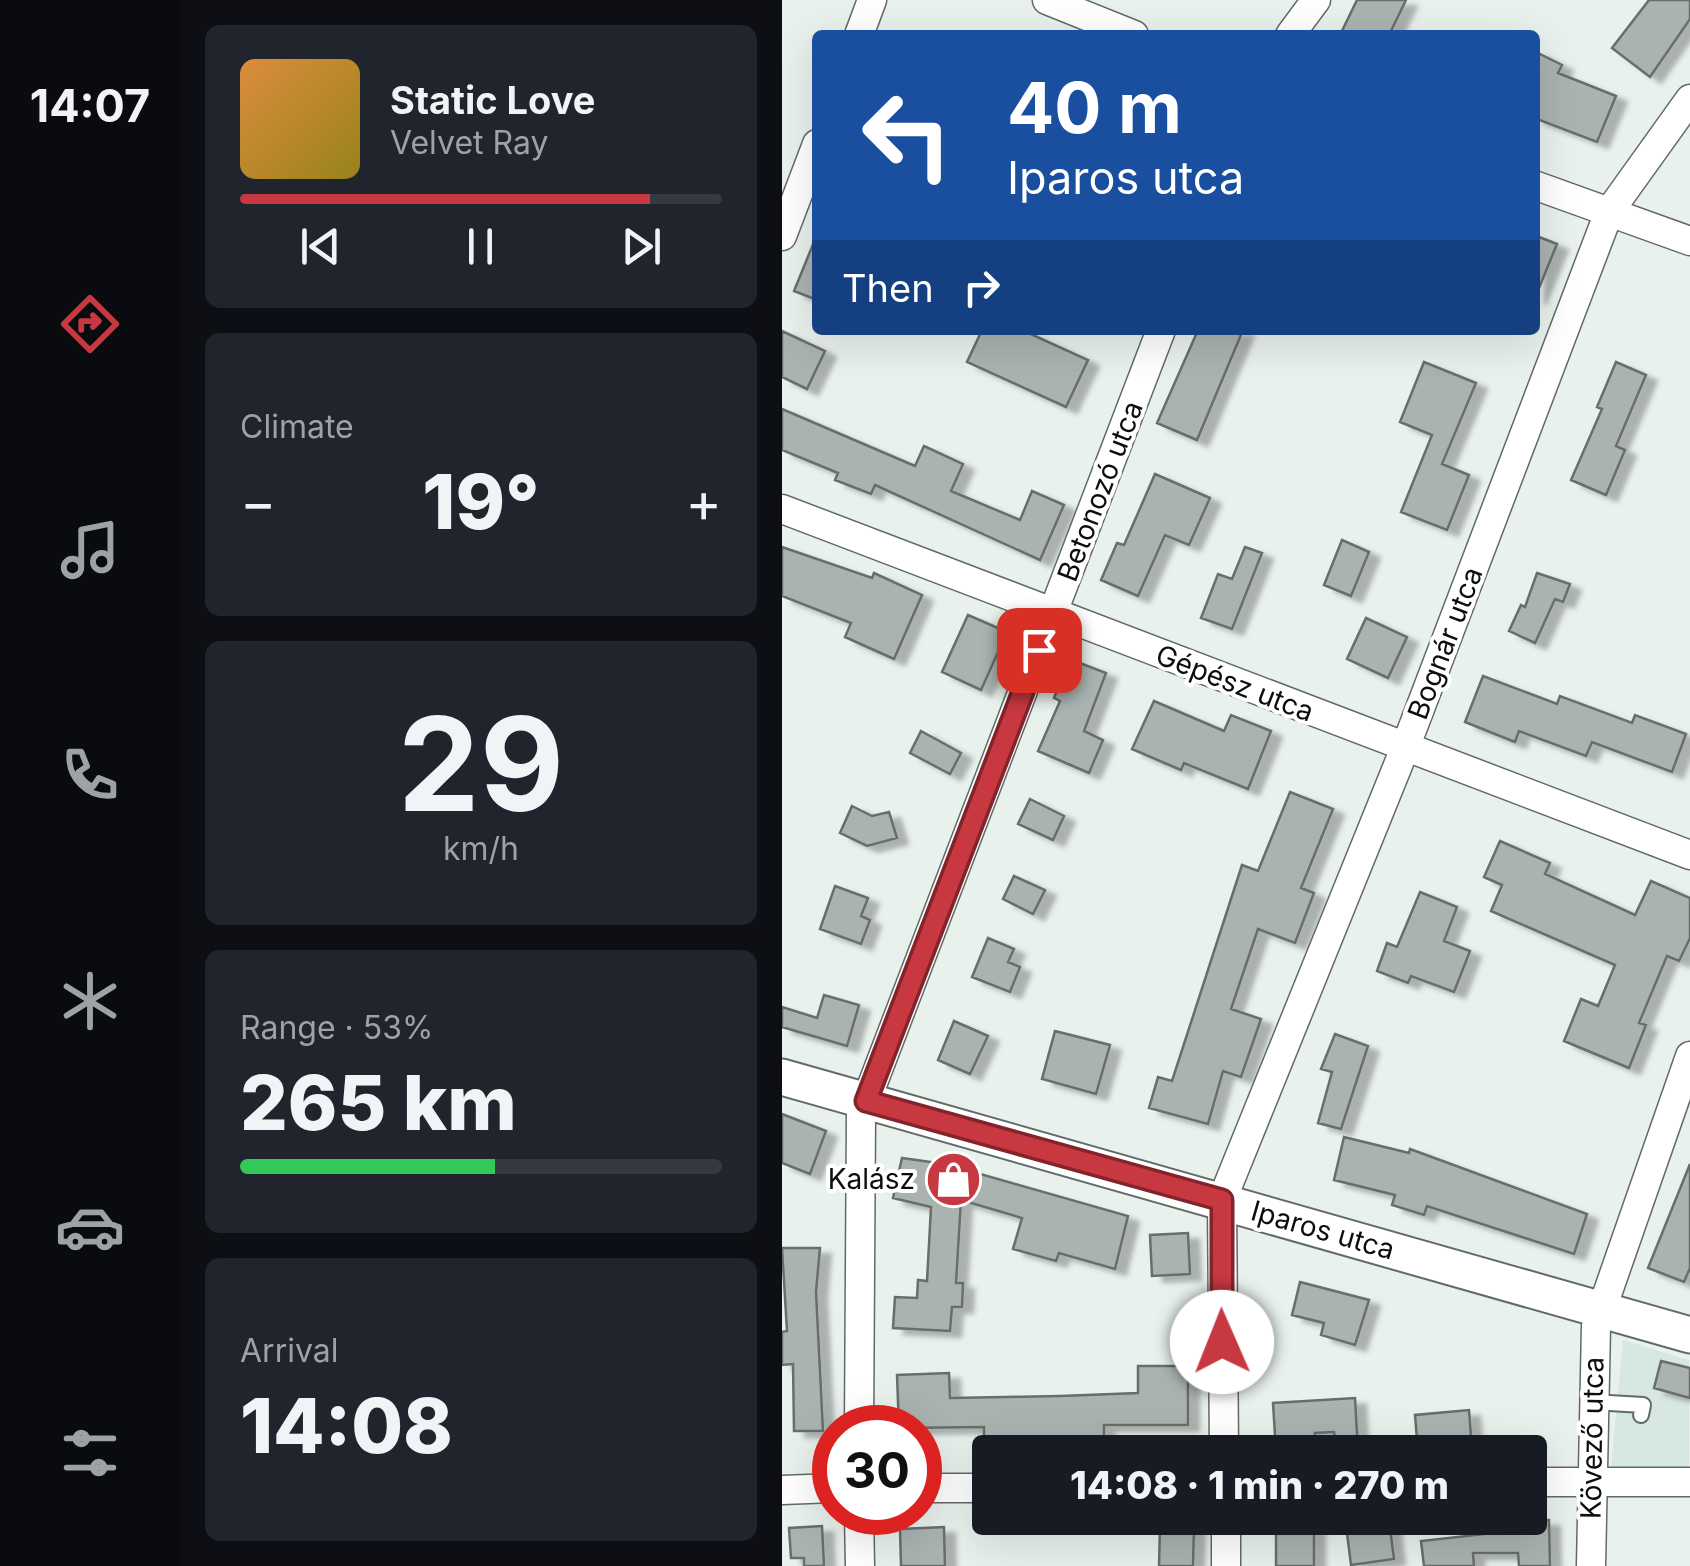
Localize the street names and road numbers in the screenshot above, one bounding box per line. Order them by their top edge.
street label: Betonozó utca [1050,396,1150,586]
street label: Bognár utca [1400,562,1490,724]
street label: Gépész utca [1151,637,1319,729]
street label: Iparos utca [1247,1193,1399,1267]
street label: Kövező utca [1574,1357,1610,1519]

